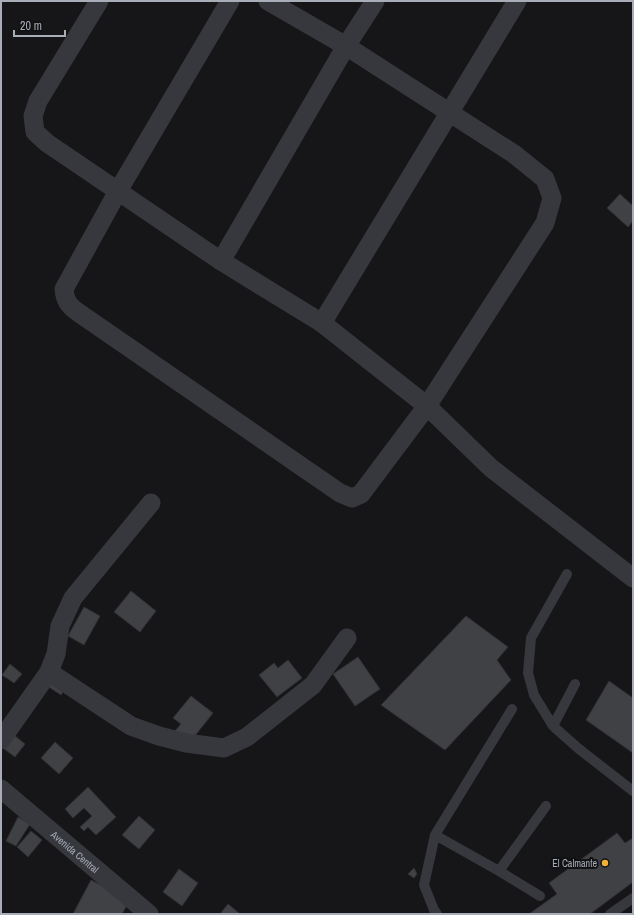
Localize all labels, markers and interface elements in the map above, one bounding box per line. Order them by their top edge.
scale bar [14,12,65,38]
text: 20 m [20,18,42,34]
street label: Avenida Central [47,827,102,876]
place label: El Calmante [552,857,597,870]
marker: El Calmante [600,858,610,868]

